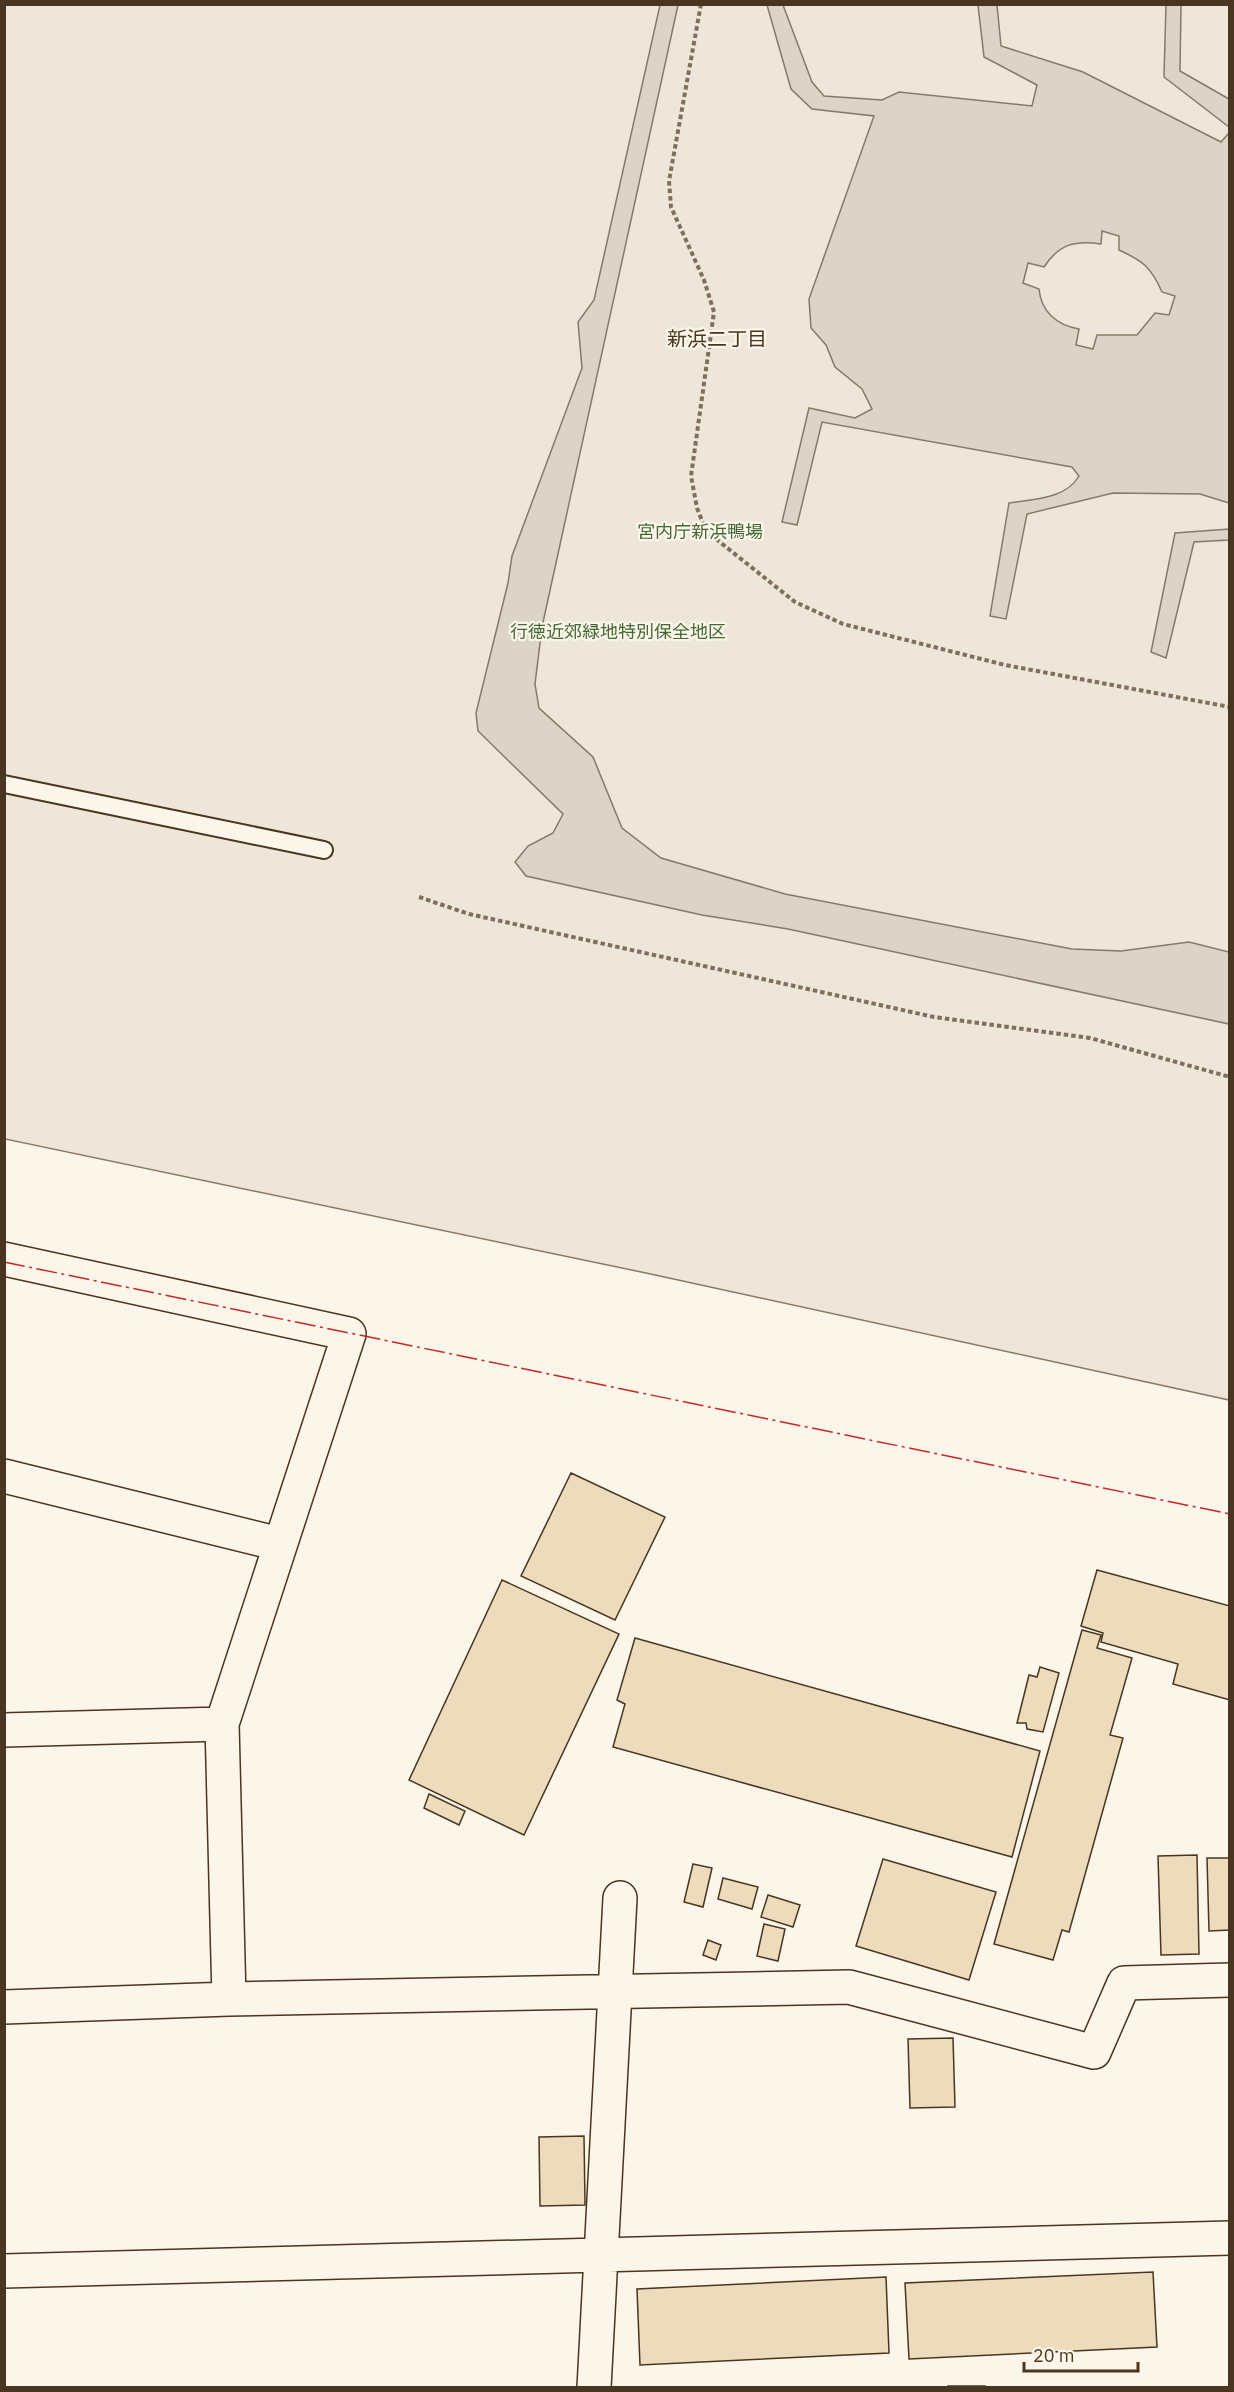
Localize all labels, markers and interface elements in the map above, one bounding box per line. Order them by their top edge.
district label: 新浜二丁目 [667,325,767,352]
park label: 宮内庁新浜鴨場 [637,520,763,543]
park label: 行徳近郊緑地特別保全地区 [510,620,726,643]
scale bar [1024,2335,1138,2373]
text: 20 m [1033,2344,1075,2367]

